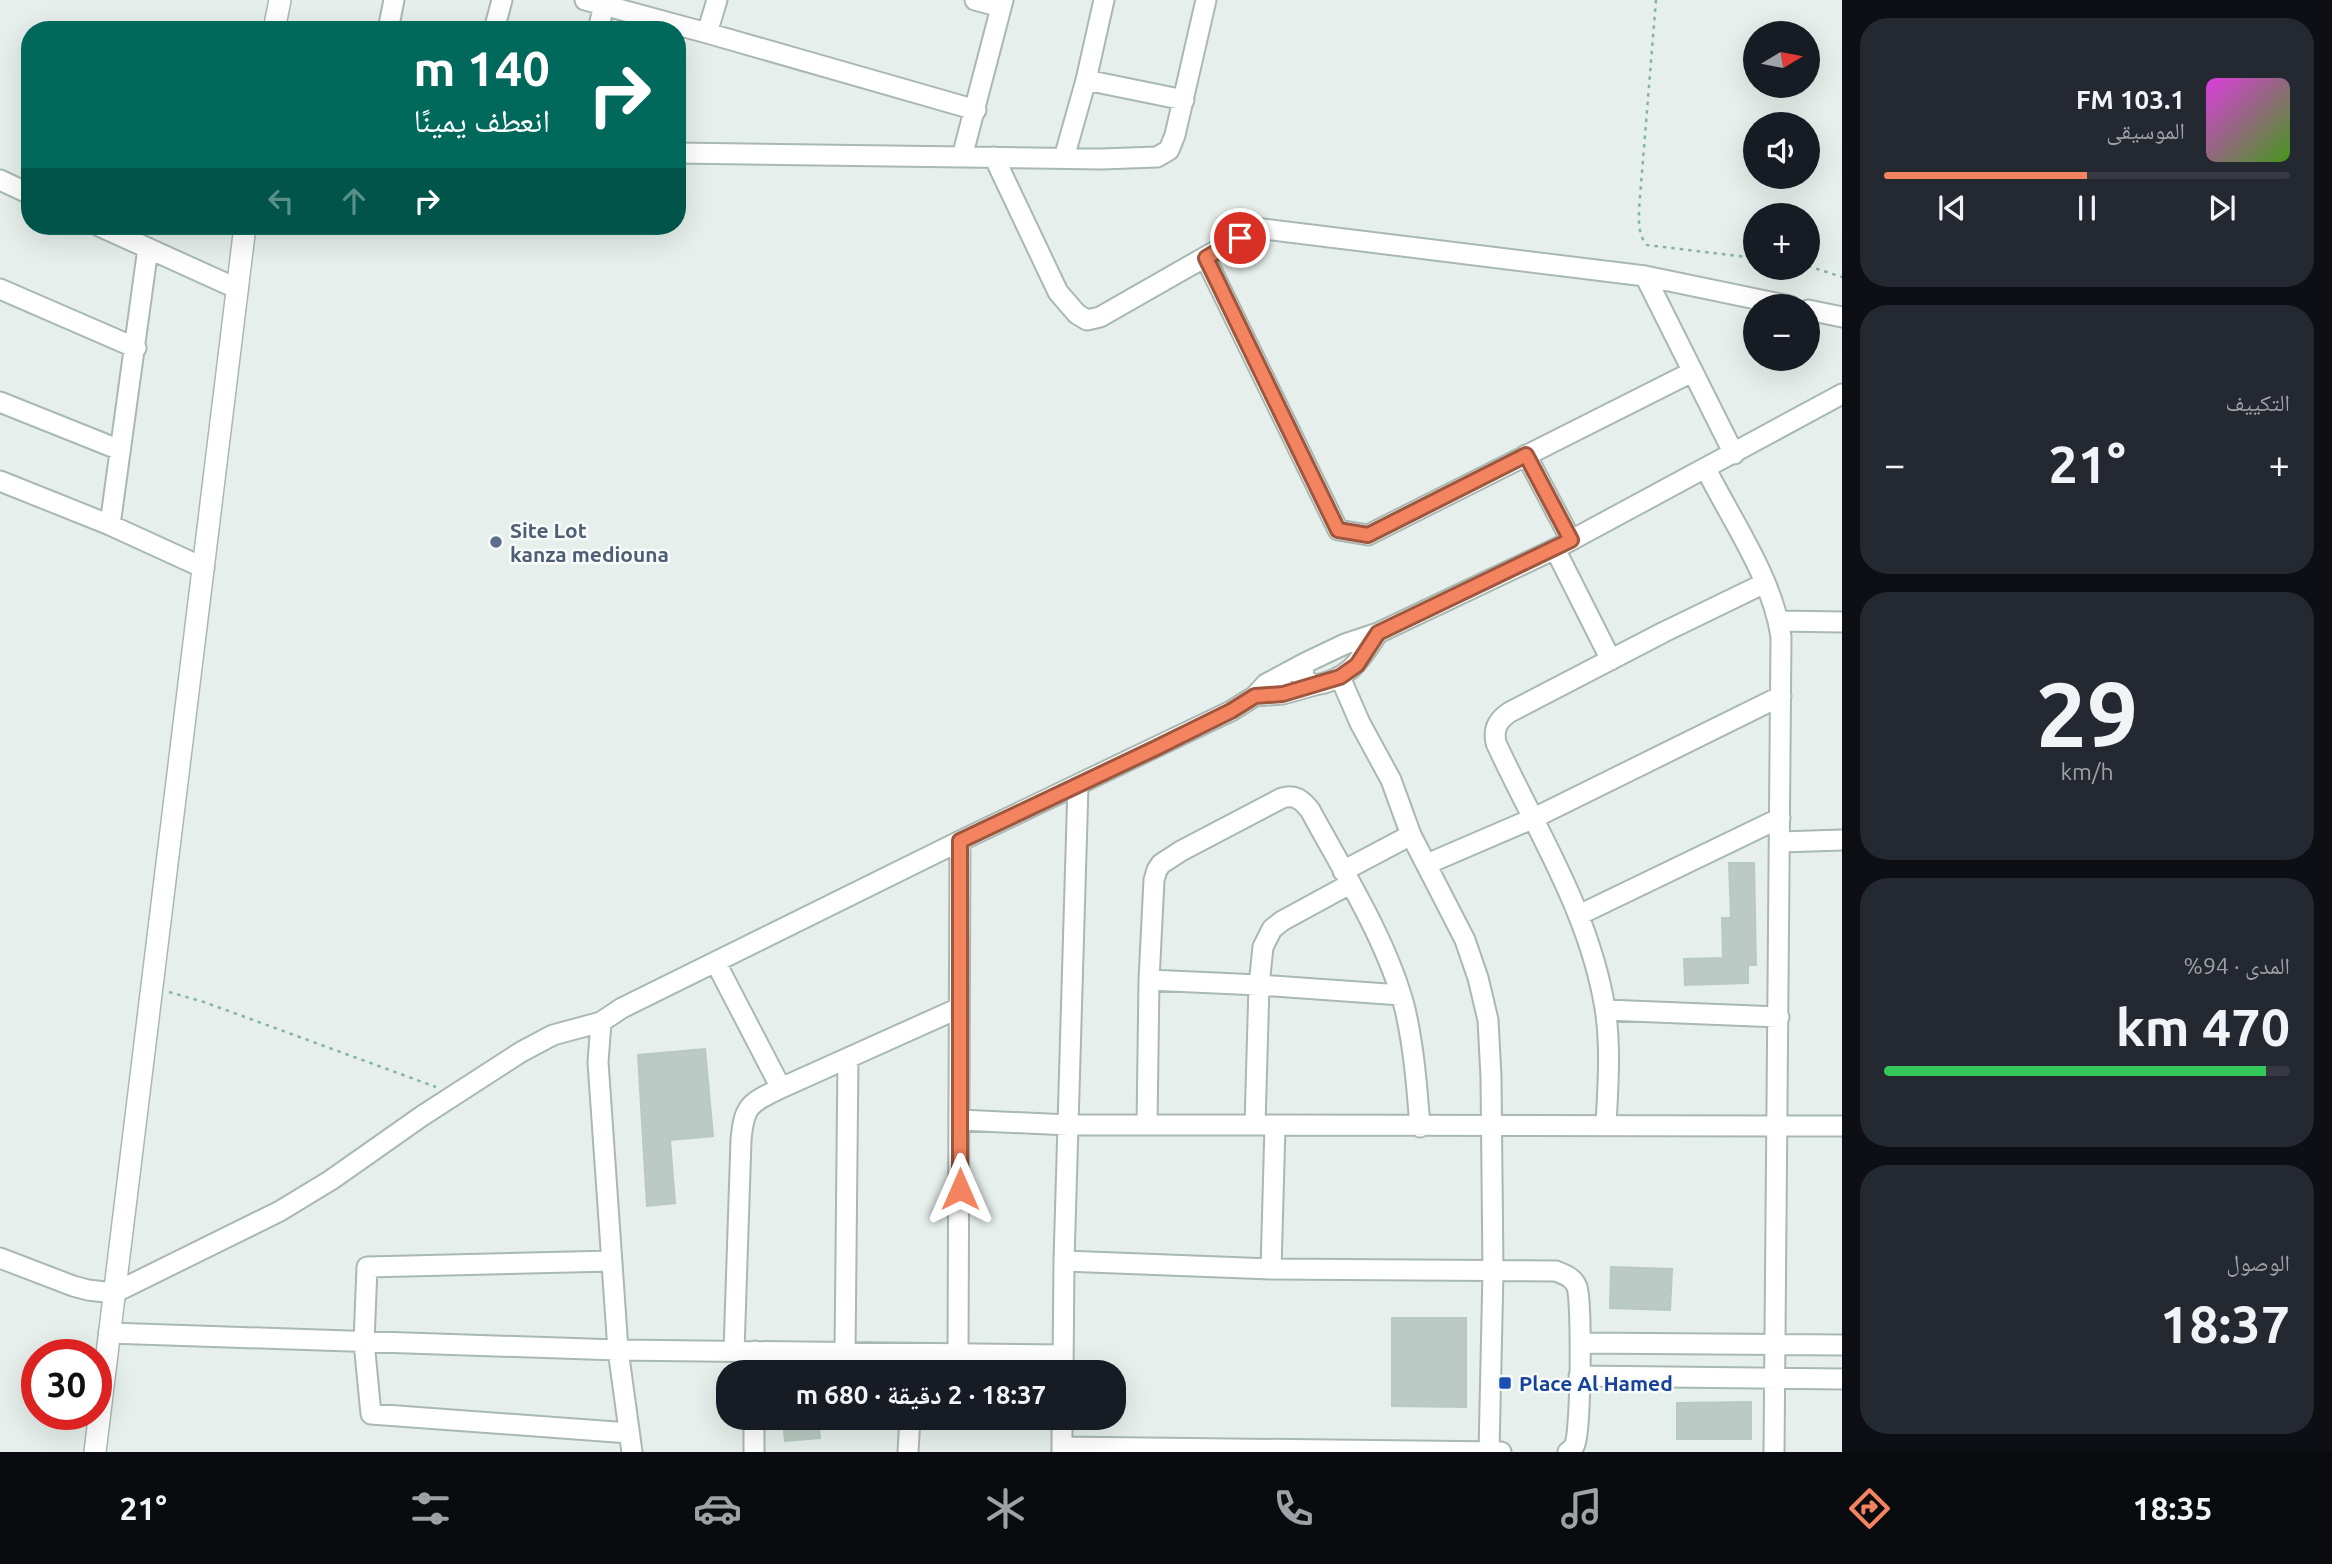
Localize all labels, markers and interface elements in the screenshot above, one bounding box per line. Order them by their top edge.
north arrow [1743,21,1820,98]
map controls [1743,21,1820,371]
text: 140 m [413,40,550,95]
icon: right [574,49,665,140]
text: 103.1 FM [2076,85,2185,114]
text: انعطف يمينًا [414,102,550,138]
button: sound [1743,112,1820,189]
text: الموسيقى [2106,118,2185,143]
icon: left [262,182,300,220]
icon: ahead [335,182,373,220]
icon: right [408,182,446,220]
icon: previous [1933,189,1971,227]
icon: pause [2068,189,2106,227]
icon: next [2203,189,2241,227]
button: + [1743,203,1820,280]
pin [1210,208,1270,268]
icon: arrive [1221,219,1259,257]
button: − [1743,294,1820,371]
text: التكييف [2225,390,2290,415]
text: 21° [2048,435,2126,493]
text: − [1884,443,1905,485]
text: + [2269,443,2290,485]
place label: Site Lot kanza mediouna [510,518,669,566]
marker: Site Lot kanza mediouna [488,534,504,550]
text: 29 [2036,662,2138,764]
text: km/h [2060,759,2114,784]
text: المدى · 94% [2184,953,2290,978]
text: 470 km [2116,998,2290,1056]
position arrow [923,1152,997,1226]
text: الوصول [2226,1250,2290,1275]
text: 18:37 [2160,1295,2290,1353]
speed limit sign: 30 [21,1339,112,1430]
place label: Place Al Hamed [1519,1371,1673,1395]
marker: Place Al Hamed [1497,1375,1513,1391]
text: 18:37 · 2 دقيقة · 680 m [796,1380,1046,1409]
icon: filters [406,1484,455,1533]
icon: car [693,1484,742,1533]
icon: climate [981,1484,1030,1533]
icon: phone [1269,1484,1318,1533]
icon: music [1557,1484,1606,1533]
icon: directions [1845,1484,1894,1533]
text: 21° [119,1490,167,1526]
text: 18:35 [2133,1490,2213,1526]

